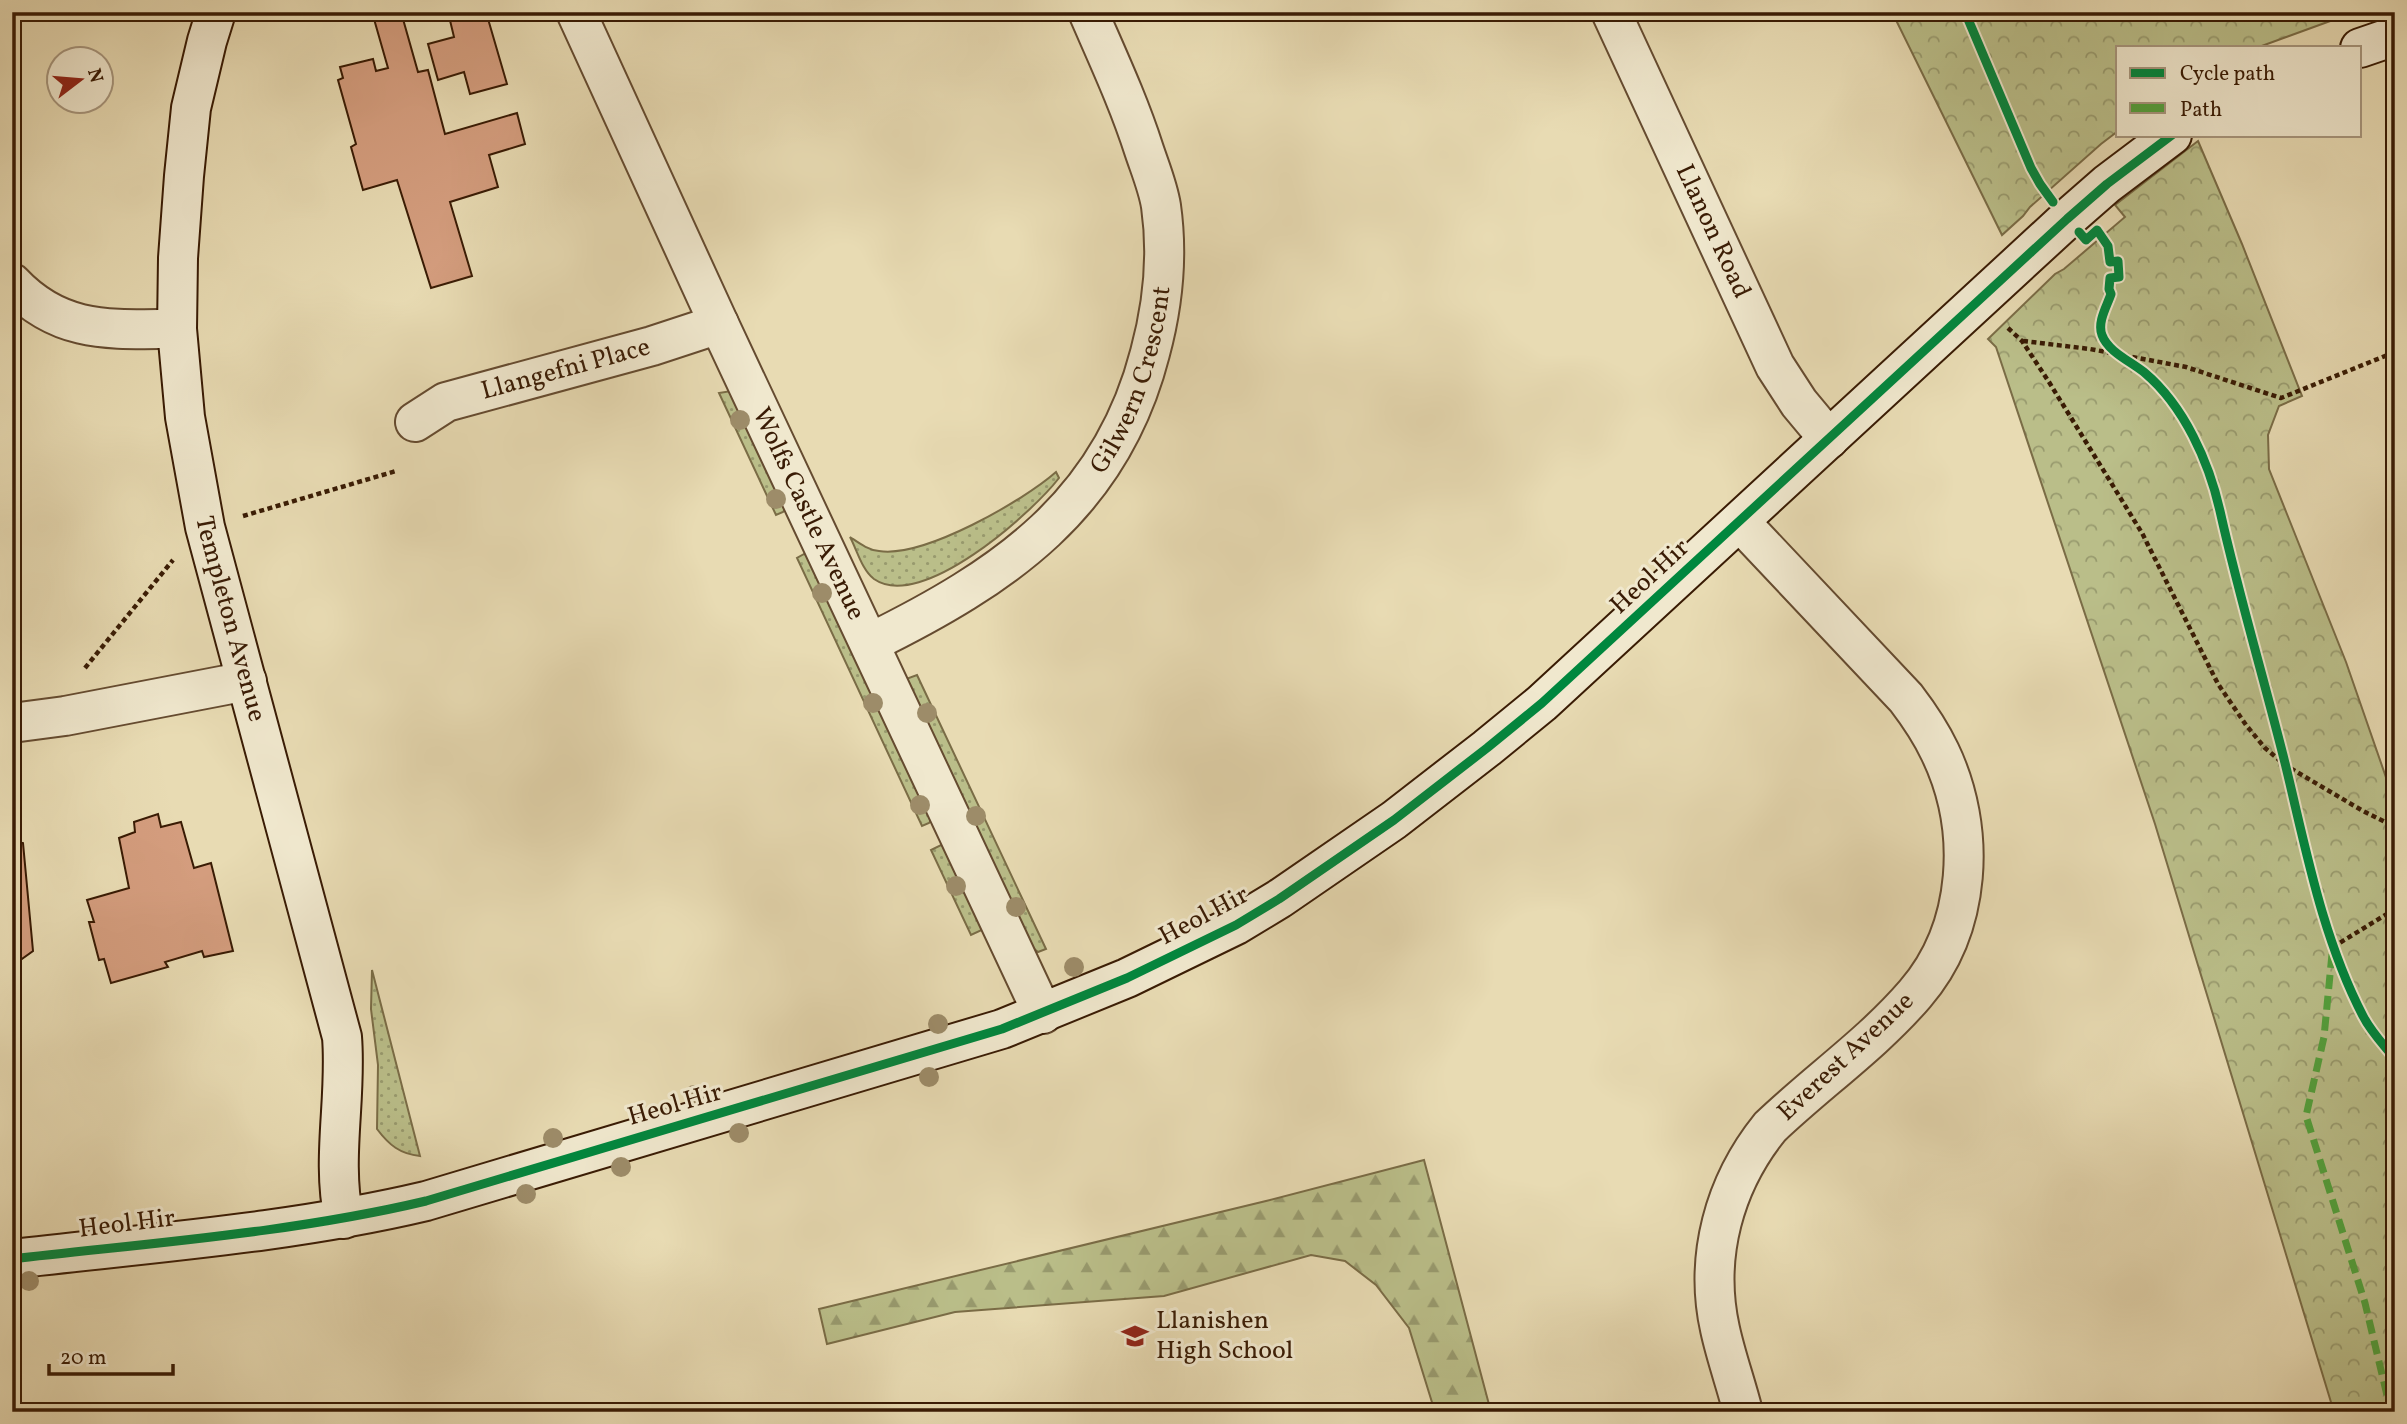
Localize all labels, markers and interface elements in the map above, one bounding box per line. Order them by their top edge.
north arrow [46,46,116,116]
legend [2116,46,2362,136]
text: Cycle path [2180,60,2275,89]
text: N [80,66,109,86]
text: Path [2180,96,2222,125]
street label: Llanon Road [1666,159,1759,305]
street label: Gilwern Crescent [1082,284,1180,481]
street label: Llangefni Place [477,329,654,410]
street label: Wolfs Castle Avenue [743,402,874,626]
street label: Templeton Avenue [185,513,275,726]
street label: Heol Hir [1602,531,1698,623]
street label: Heol Hir [1153,877,1255,955]
street label: Everest Avenue [1770,984,1922,1130]
street label: Heol Hir [624,1074,727,1136]
street label: Heol Hir [77,1200,177,1248]
place label: Llanishen High School [1156,1303,1293,1369]
school or university icon: Llanishen High School [1120,1321,1150,1351]
scale bar [49,1333,173,1377]
text: 20 m [60,1344,106,1373]

